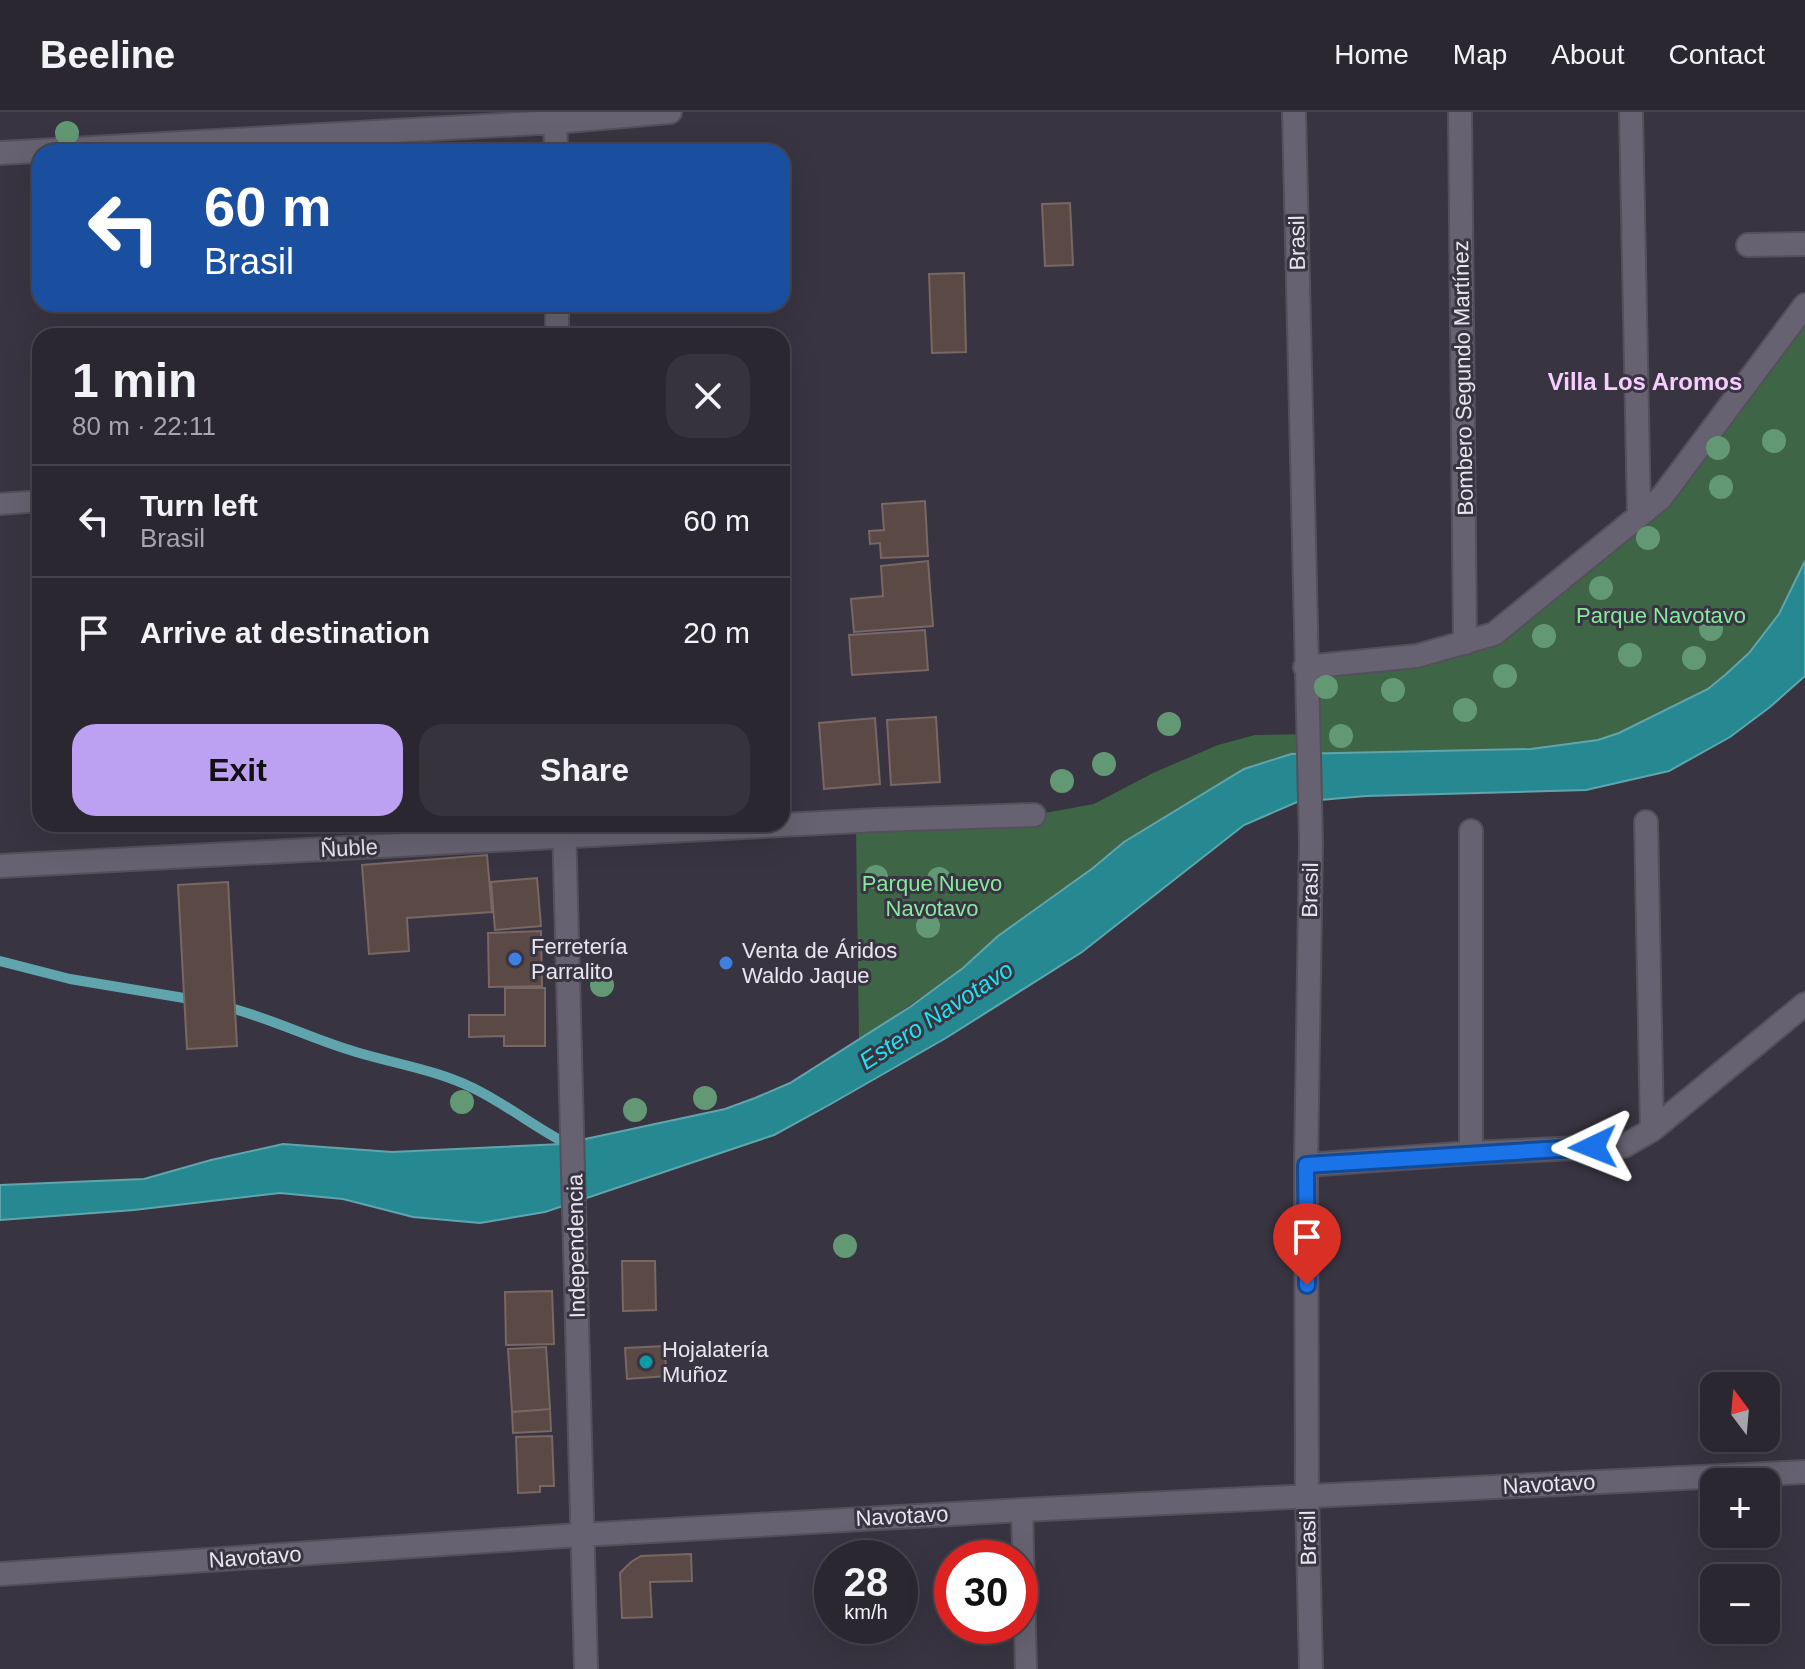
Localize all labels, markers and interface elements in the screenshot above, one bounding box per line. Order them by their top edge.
text: Beeline [40,34,175,76]
text: Home [1334,39,1409,70]
text: Map [1453,39,1507,70]
text: About [1551,39,1625,70]
text: Contact [1669,39,1765,70]
text: 60 m [204,175,332,238]
icon: left [72,176,176,280]
street label: Brasil [1284,215,1310,271]
street label: Bombero Segundo Martínez [1448,240,1478,516]
text: Brasil [204,241,294,282]
text: 1 min [72,354,197,407]
button: close [666,354,750,438]
district label: Villa Los Aromos [1548,368,1742,395]
text: 80 m · 22:11 [72,411,216,441]
text: Turn left [140,489,258,522]
icon: left [72,499,116,543]
text: 60 m [683,504,750,537]
text: Brasil [140,523,205,553]
park label: Parque Navotavo [1576,603,1746,628]
icon: arrive [72,611,116,655]
text: Arrive at destination [140,616,430,649]
text: 20 m [683,616,750,649]
button: Exit [72,724,403,816]
button: Share [419,724,750,816]
street label: Ñuble [320,834,378,862]
street label: Brasil [1297,862,1323,918]
park label: Parque Nuevo Navotavo [862,871,1002,921]
place label: Ferretería Parralito [531,934,628,984]
place label: Venta de Áridos Waldo Jaque [742,938,897,988]
marker: Ferretería Parralito [506,950,524,968]
marker: Venta de Áridos Waldo Jaque [717,954,735,972]
water label: Estero Navotavo [854,955,1018,1075]
position arrow [1551,1105,1635,1189]
street label: Independencia [562,1173,590,1318]
pin [1273,1203,1341,1285]
icon: arrive [1285,1215,1329,1259]
place label: Hojalatería Muñoz [662,1337,769,1387]
marker: Hojalatería Muñoz [637,1353,655,1371]
north arrow [1700,1372,1780,1452]
map controls [1700,1372,1780,1644]
button: + [1700,1468,1780,1548]
street label: Navotavo [1502,1469,1596,1499]
street label: Navotavo [855,1501,949,1531]
street label: Brasil [1295,1510,1321,1566]
speed limit sign: 30 [934,1540,1038,1644]
street label: Navotavo [208,1541,302,1573]
text: 28 [844,1560,888,1604]
button: − [1700,1564,1780,1644]
text: km/h [844,1601,888,1623]

